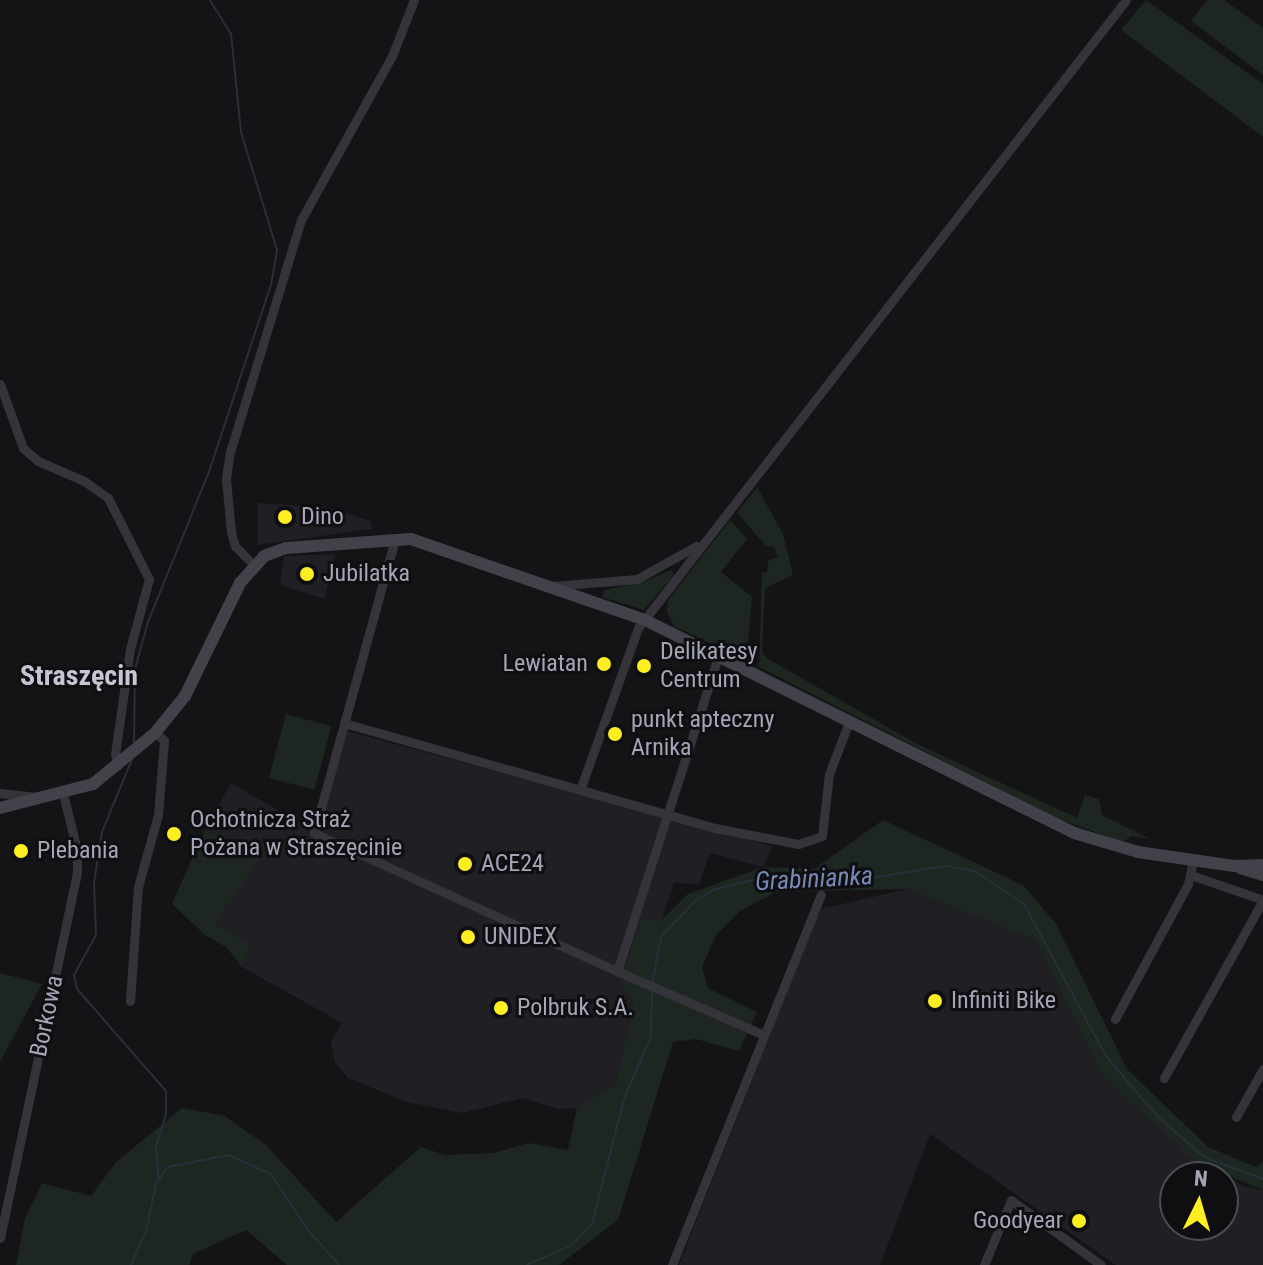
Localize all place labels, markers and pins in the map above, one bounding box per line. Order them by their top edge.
place label: Dino [301,503,344,531]
marker: Dino [276,508,294,526]
place label: Jubilatka [323,560,410,588]
marker: Jubilatka [298,565,316,583]
place label: Delikatesy Centrum [660,638,758,694]
place label: Lewiatan [503,650,588,678]
marker: Lewiatan [595,655,613,673]
marker: Delikatesy Centrum [635,657,653,675]
place label: punkt apteczny Arnika [631,706,774,762]
marker: punkt apteczny Arnika [606,725,624,743]
place label: Ochotnicza Straż Pożana w Straszęcinie [190,806,402,862]
marker: Ochotnicza Straż Pożana w Straszęcinie [165,825,183,843]
place label: Plebania [37,837,119,865]
marker: Plebania [12,842,30,860]
place label: ACE24 [481,850,544,878]
marker: ACE24 [456,855,474,873]
place label: UNIDEX [484,923,557,951]
marker: UNIDEX [459,928,477,946]
place label: Infiniti Bike [951,987,1056,1015]
marker: Infiniti Bike [926,992,944,1010]
place label: Polbruk S.A. [517,994,634,1022]
marker: Polbruk S.A. [492,999,510,1017]
place label: Goodyear [973,1207,1063,1235]
marker: Goodyear [1070,1212,1088,1230]

